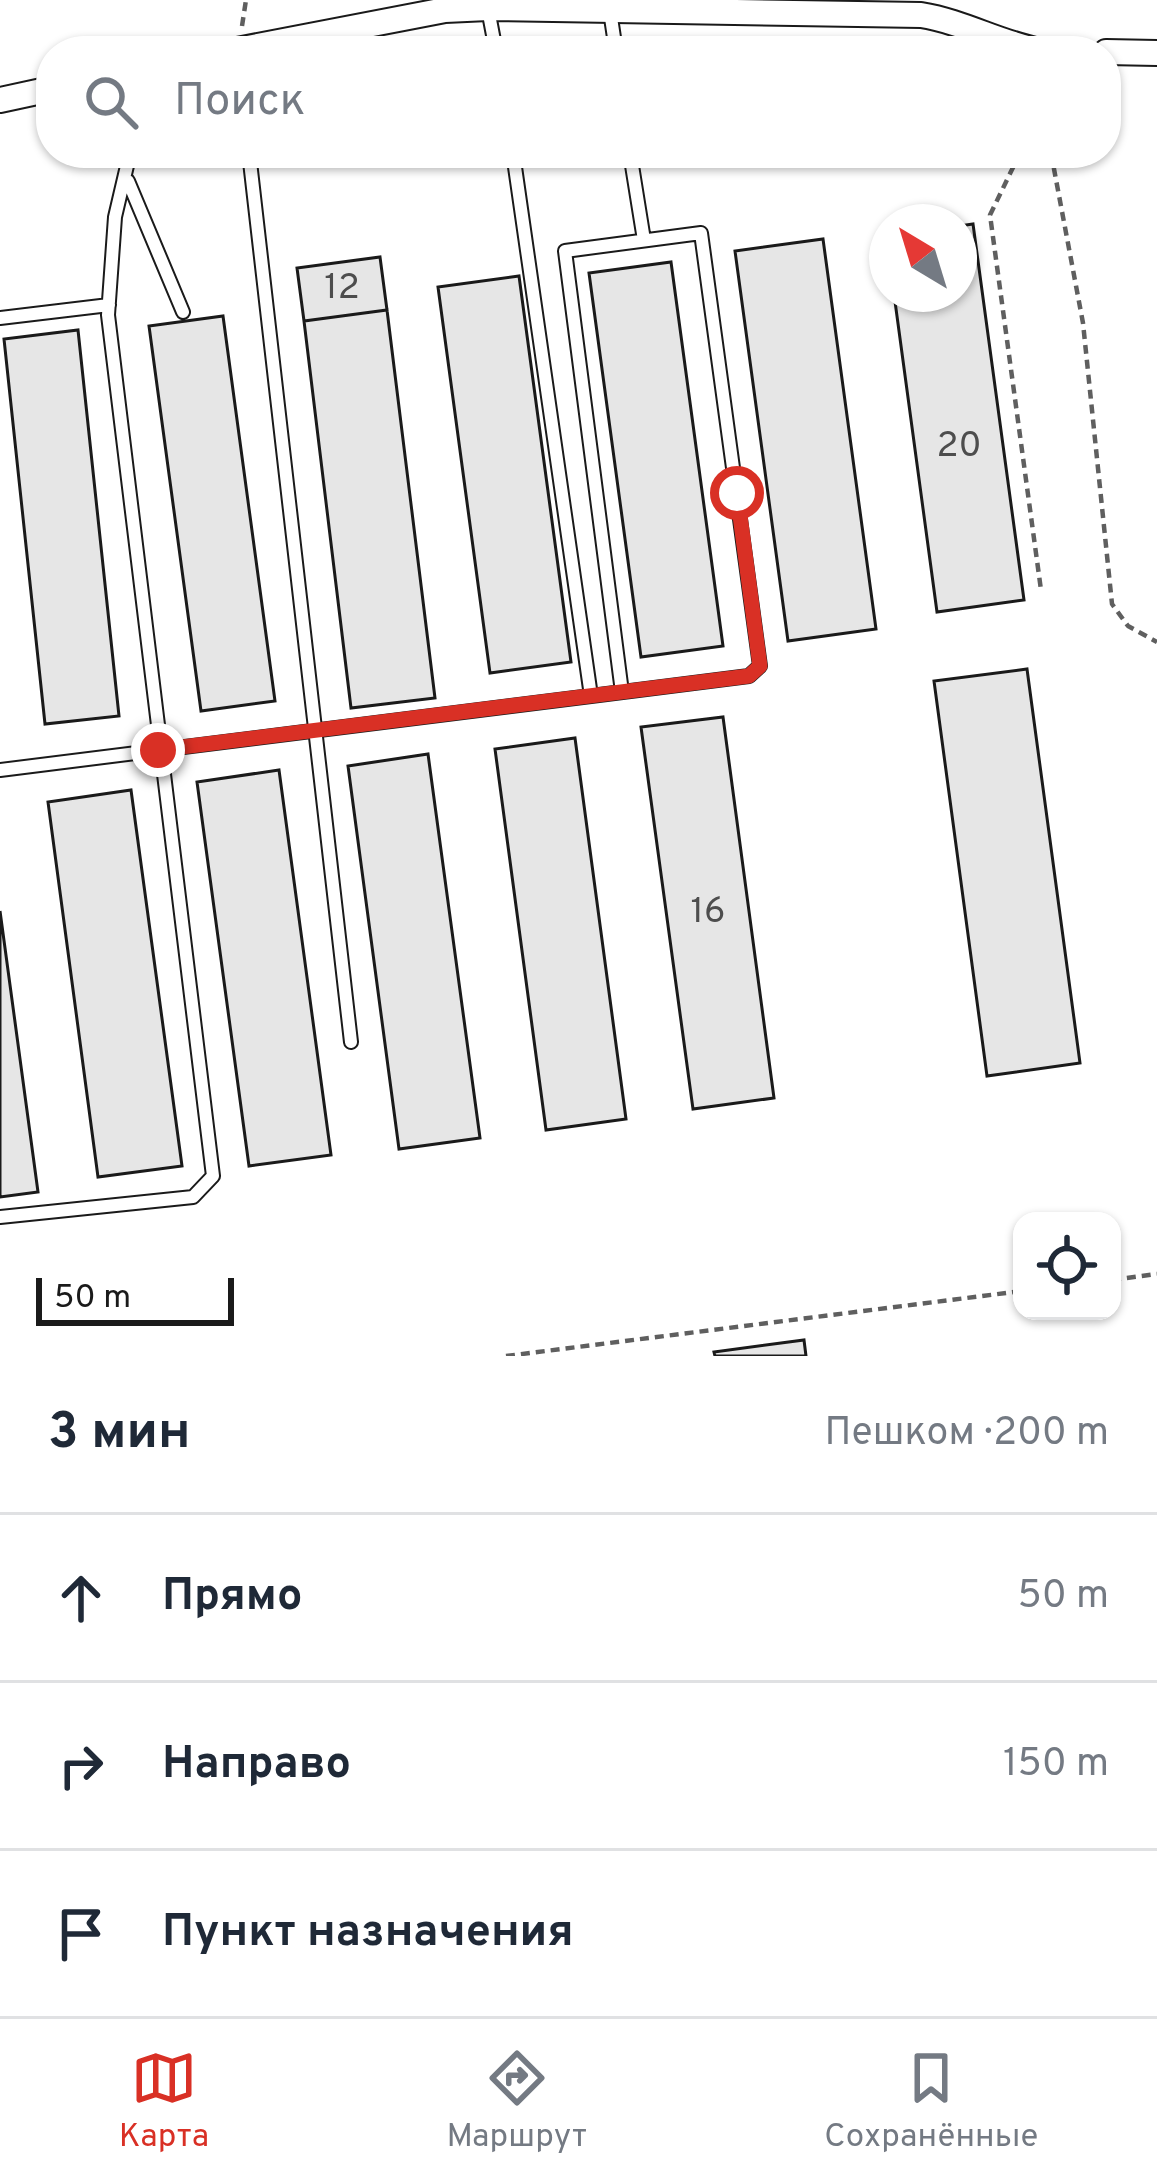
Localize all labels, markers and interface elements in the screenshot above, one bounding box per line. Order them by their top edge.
search box [36,36,1121,168]
icon: search [78,69,144,135]
text: Поиск [174,74,305,131]
north arrow [869,204,977,312]
house number: 12 [324,266,360,312]
house number: 20 [936,424,982,470]
route start [710,466,764,520]
route end [131,723,185,777]
house number: 16 [691,890,725,936]
map controls [1013,1212,1121,1320]
button: locate [1013,1212,1121,1320]
scale bar [36,1272,234,1325]
text: 50 m [54,1278,131,1320]
text: 3 мин [48,1402,191,1467]
text: Пешком · 200 m [825,1410,1109,1459]
icon: ahead [48,1565,114,1631]
text: Прямо [162,1569,303,1626]
text: 50 m [1018,1573,1109,1622]
icon: right [48,1733,114,1799]
text: Направо [162,1737,351,1794]
text: 150 m [1003,1741,1109,1790]
icon: arrive [48,1901,114,1967]
text: Пункт назначения [162,1905,574,1962]
tab: Карта [119,2045,209,2159]
tab: Маршрут [446,2045,587,2159]
tab: Сохранённые [824,2045,1038,2159]

